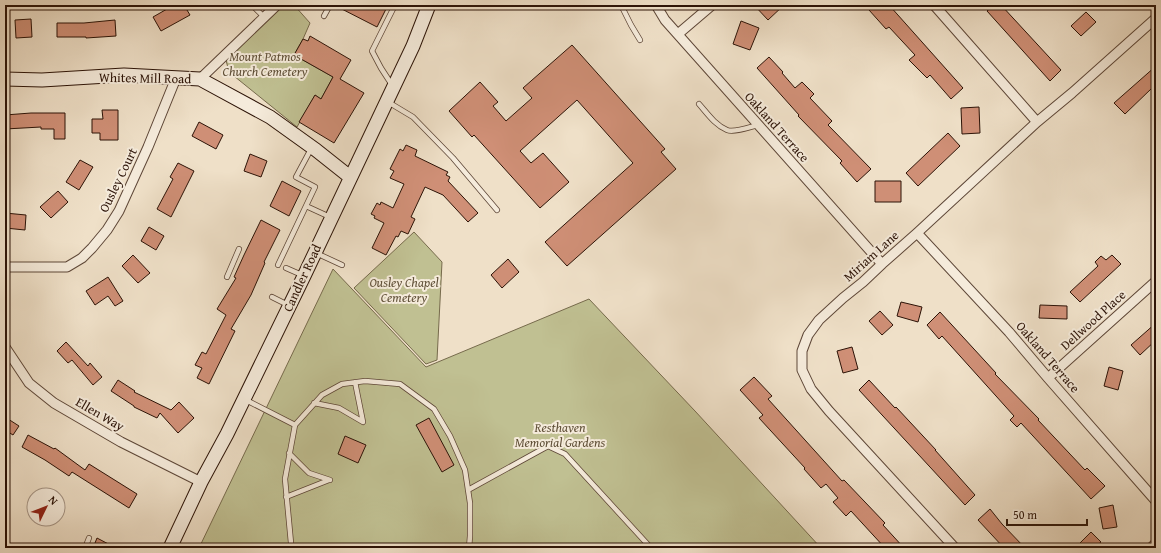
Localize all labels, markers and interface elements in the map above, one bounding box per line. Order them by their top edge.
park label: Mount Patmos Church Cemetery [222,47,308,81]
street label: Whites Mill Road [99,68,191,88]
street label: Oakland Terrace [740,88,814,166]
street label: Ousley Court [94,144,142,216]
street label: Miriam Lane [839,226,903,286]
street label: Candler Road [278,241,326,315]
park label: Ousley Chapel Cemetery [369,273,439,307]
street label: Dellwood Place [1056,285,1130,355]
street label: Oakland Terrace [1012,317,1084,397]
street label: Ellen Way [72,392,128,436]
park label: Resthaven Memorial Gardens [515,418,606,452]
north arrow [26,487,66,527]
text: N [45,492,62,509]
scale bar [1007,501,1087,527]
text: 50 m [1013,506,1037,523]

